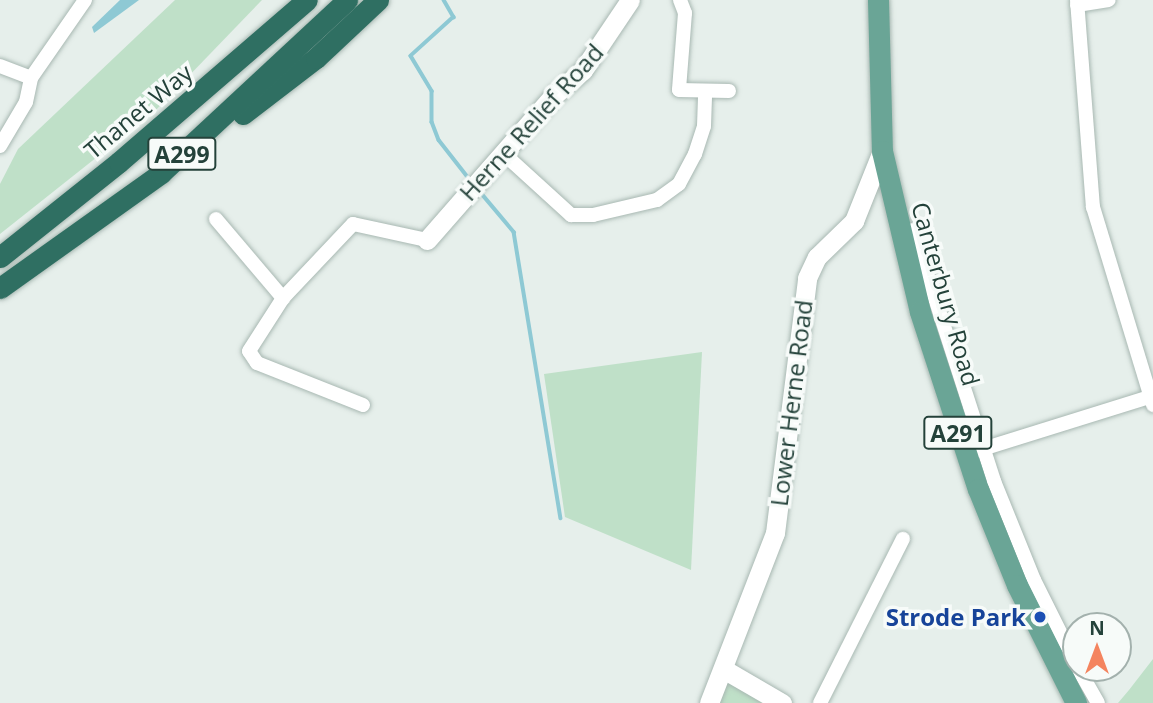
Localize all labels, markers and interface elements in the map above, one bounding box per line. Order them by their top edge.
street label: Herne Relief Road [453,38,609,206]
street label: Thanet Way [78,58,198,164]
road number: A299 [147,134,217,174]
street label: Canterbury Road [906,199,986,389]
street label: Lower Herne Road [764,298,818,508]
road number: A291 [923,414,993,452]
place label: Strode Park [886,603,1026,631]
marker: Strode Park [1032,609,1048,625]
north arrow [1062,612,1132,682]
text: N [1089,615,1105,641]

